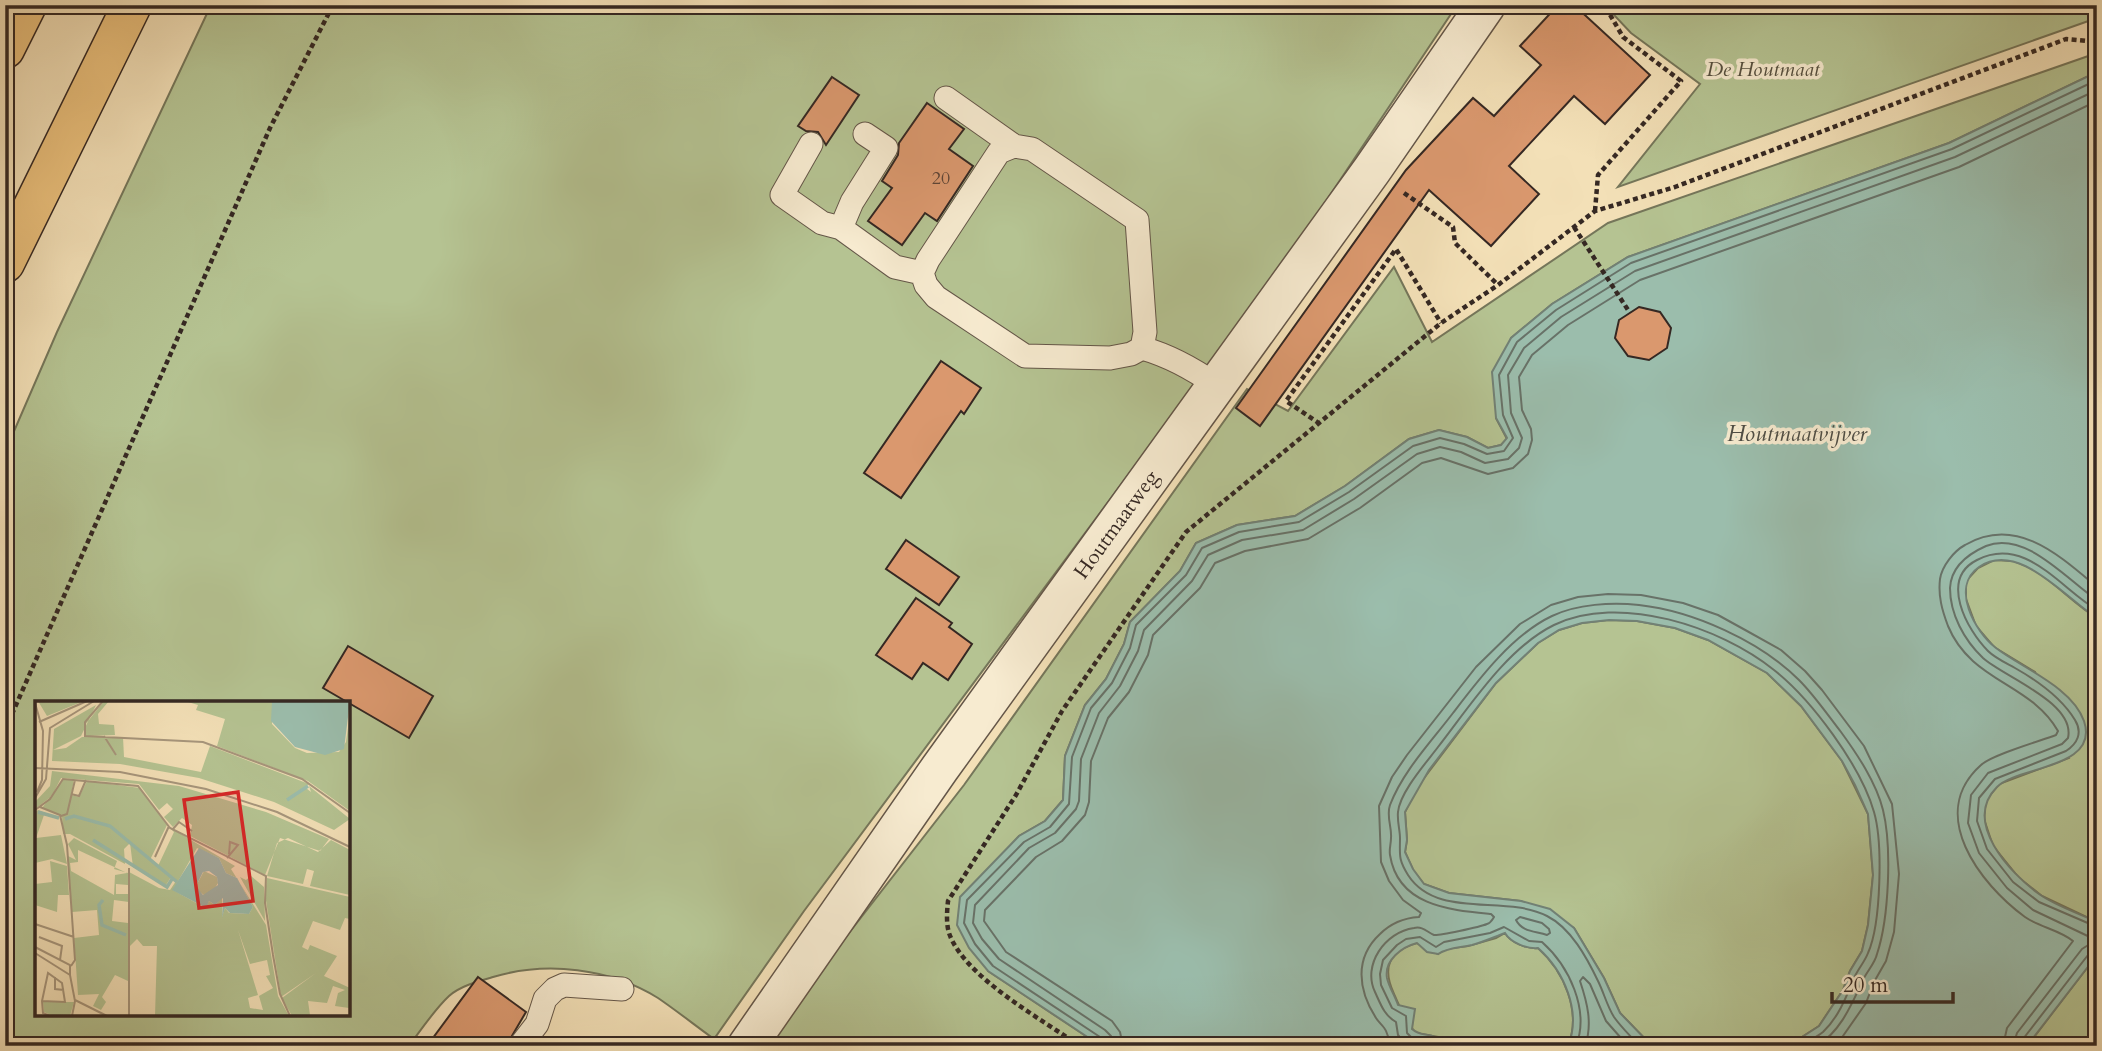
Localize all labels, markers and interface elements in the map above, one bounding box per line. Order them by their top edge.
park label: De Houtmaat [1706,55,1821,84]
house number: 20 [932,166,950,191]
water label: Houtmaatvijver [1727,418,1869,449]
street label: Houtmaatweg [1067,464,1166,585]
inset map [35,701,350,1016]
scale bar [1832,960,1953,1004]
text: 20 m [1843,971,1888,1000]

